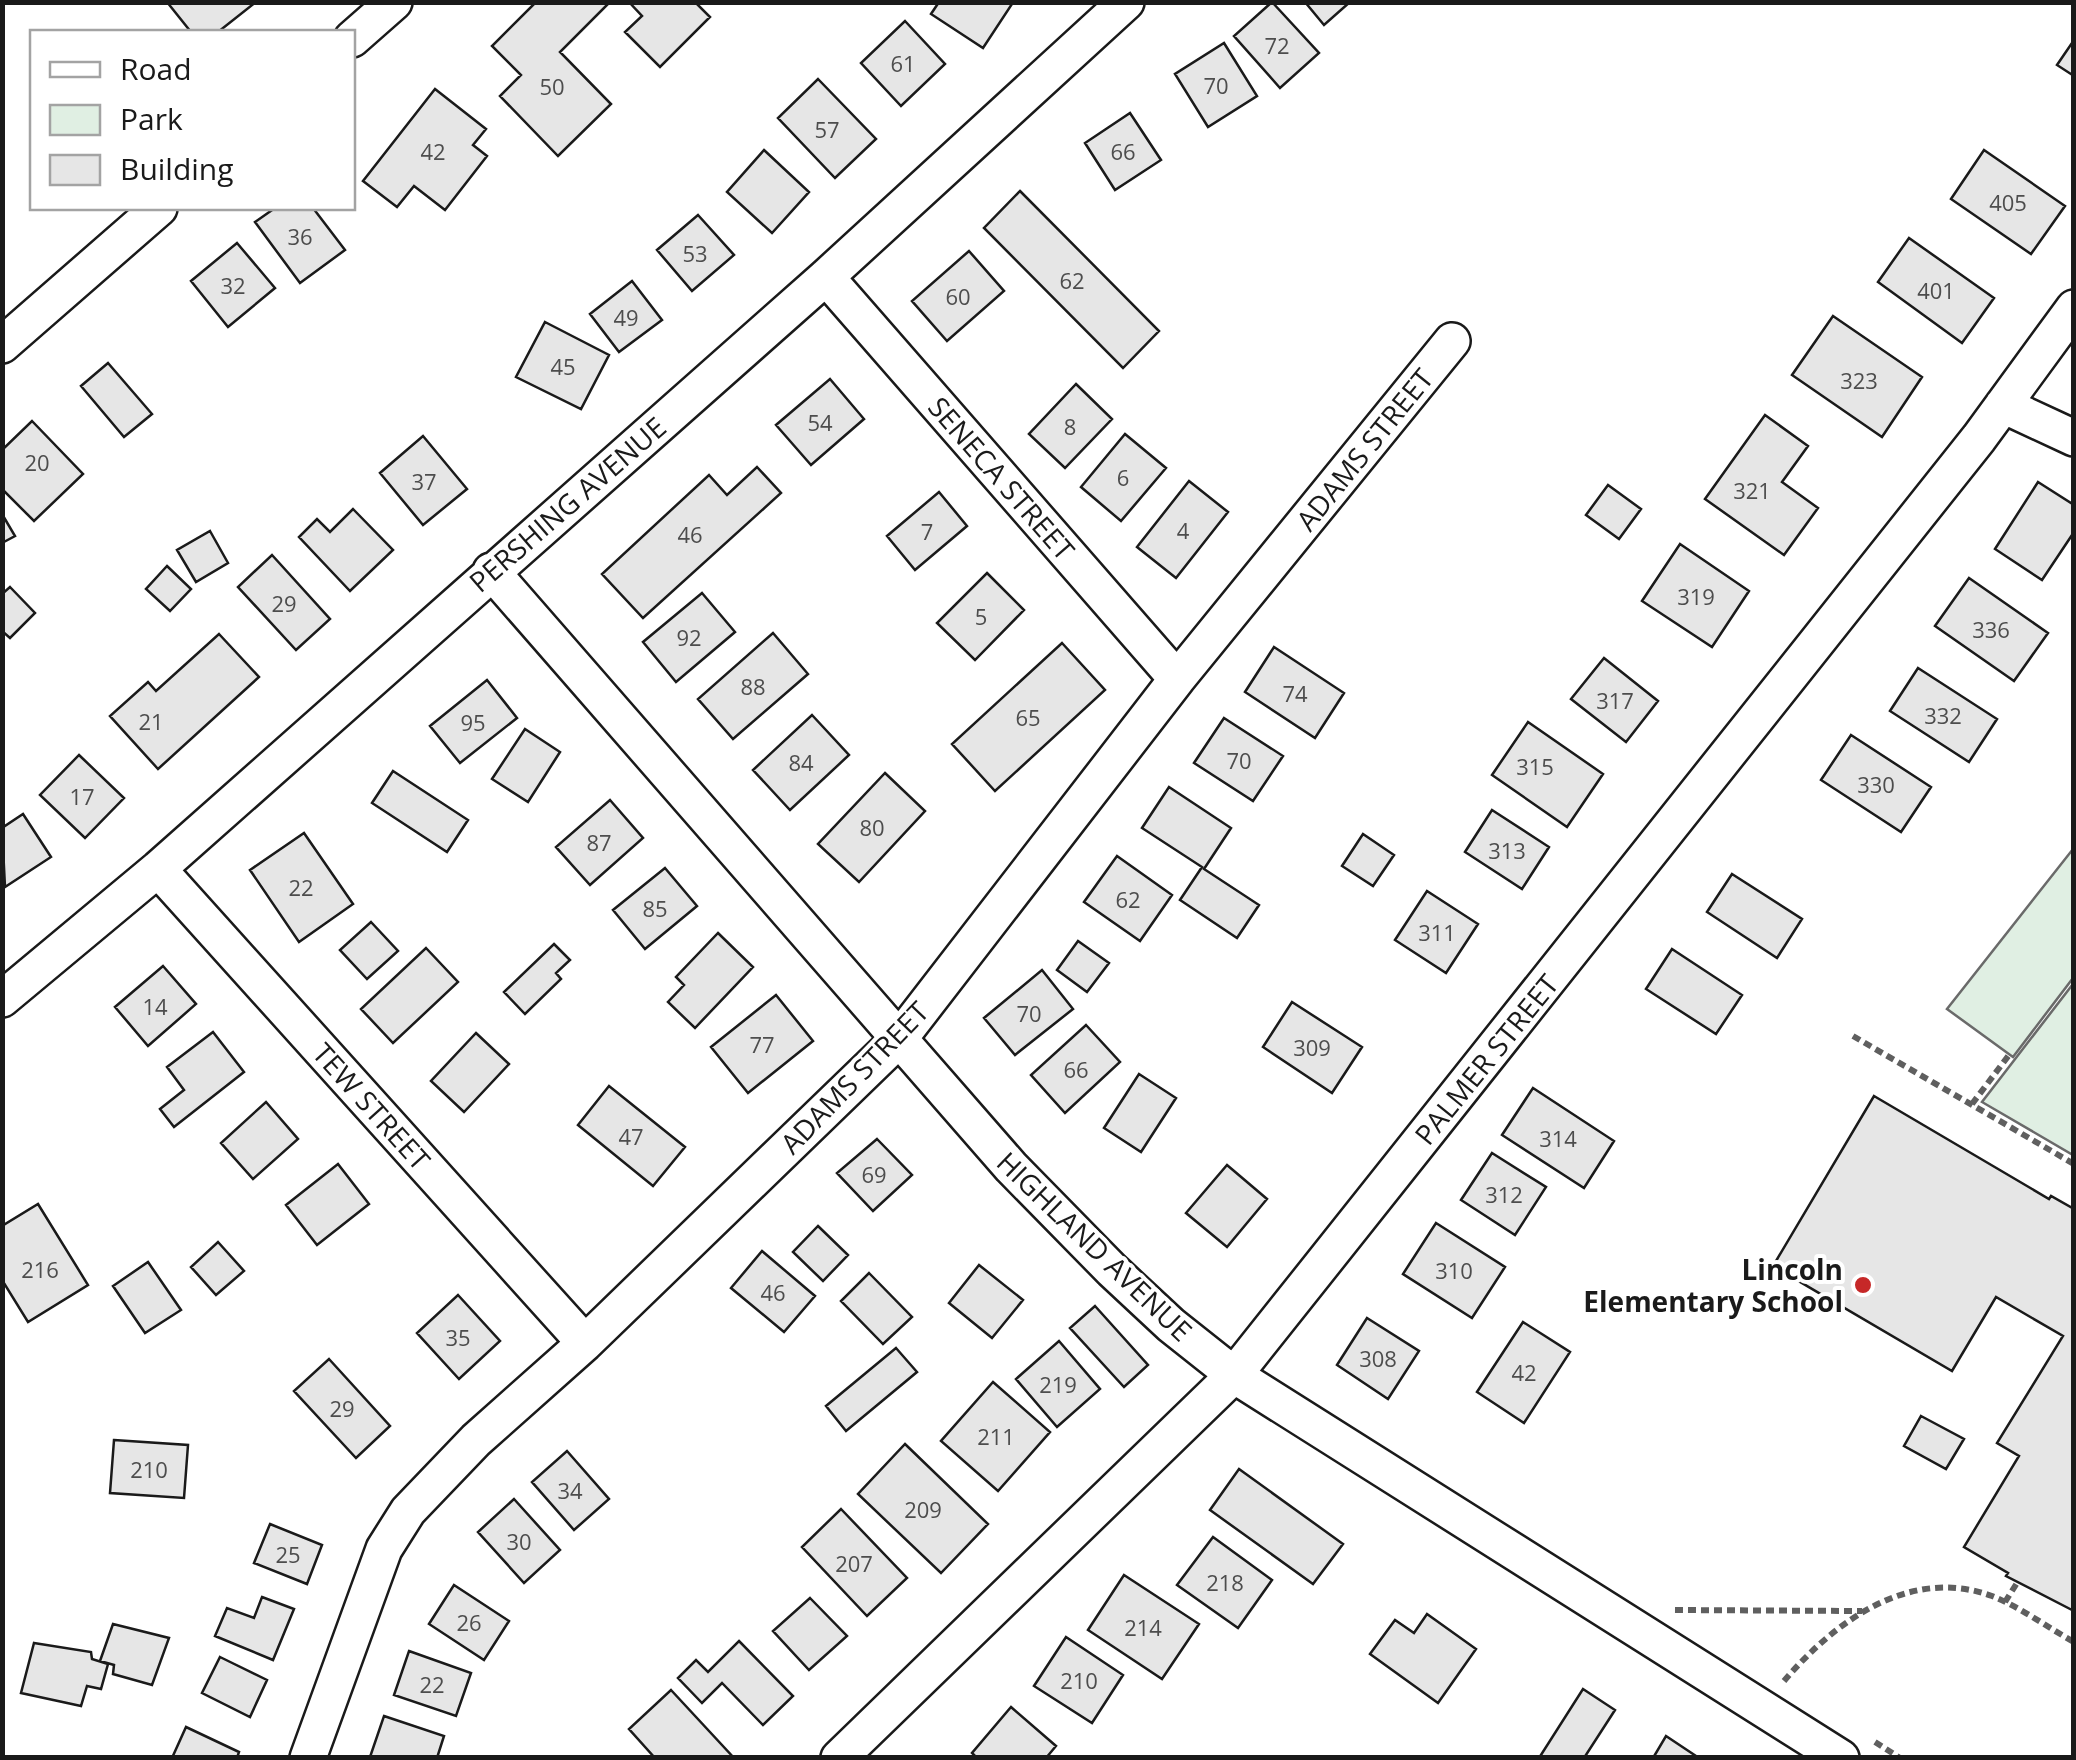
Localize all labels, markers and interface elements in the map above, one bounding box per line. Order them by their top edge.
legend [30,30,355,210]
house number: 72 [1264,30,1290,60]
text: Road [120,48,192,89]
house number: 61 [890,48,916,78]
house number: 70 [1203,70,1229,100]
house number: 50 [539,71,565,101]
text: Park [120,98,183,139]
house number: 57 [814,114,840,144]
house number: 42 [420,136,446,166]
house number: 66 [1110,136,1136,166]
text: Building [120,148,234,189]
house number: 405 [1989,187,2027,217]
house number: 36 [287,221,313,251]
house number: 53 [682,238,708,268]
house number: 62 [1059,265,1085,295]
house number: 32 [220,270,246,300]
house number: 401 [1917,275,1955,305]
house number: 60 [945,281,971,311]
house number: 49 [613,302,639,332]
house number: 45 [550,351,576,381]
street label: ADAMS STREET [1287,360,1441,538]
house number: 323 [1840,365,1878,395]
street label: SENECA STREET [920,388,1084,568]
house number: 54 [807,407,833,437]
street label: PERSHING AVENUE [460,408,674,600]
house number: 8 [1064,411,1076,441]
house number: 20 [24,447,50,477]
house number: 6 [1117,462,1129,492]
house number: 37 [411,466,437,496]
house number: 321 [1733,475,1771,505]
house number: 4 [1177,515,1190,545]
house number: 7 [921,516,933,546]
house number: 46 [677,519,703,549]
house number: 319 [1677,581,1715,611]
house number: 29 [271,588,297,618]
house number: 5 [975,601,987,631]
house number: 336 [1972,614,2010,644]
house number: 92 [676,622,702,652]
house number: 88 [740,671,766,701]
house number: 74 [1282,678,1308,708]
house number: 317 [1596,685,1634,715]
house number: 332 [1924,700,1962,730]
house number: 65 [1015,702,1041,732]
house number: 21 [138,706,164,736]
house number: 95 [460,707,486,737]
house number: 70 [1226,745,1252,775]
house number: 84 [788,747,814,777]
house number: 315 [1516,751,1554,781]
house number: 330 [1857,769,1895,799]
house number: 17 [69,781,95,811]
house number: 80 [859,812,885,842]
house number: 87 [586,827,612,857]
house number: 313 [1488,835,1526,865]
house number: 22 [288,872,314,902]
house number: 62 [1115,884,1141,914]
house number: 85 [642,893,668,923]
house number: 311 [1418,917,1456,947]
street label: PALMER STREET [1405,965,1567,1152]
house number: 14 [142,991,168,1021]
street label: ADAMS STREET [772,992,937,1161]
house number: 70 [1016,998,1042,1028]
house number: 77 [749,1029,775,1059]
house number: 309 [1293,1032,1331,1062]
street label: TEW STREET [305,1034,440,1178]
house number: 66 [1063,1054,1089,1084]
house number: 47 [618,1121,644,1151]
house number: 314 [1539,1123,1577,1153]
street label: HIGHLAND AVENUE [989,1143,1201,1349]
house number: 69 [861,1159,887,1189]
house number: 312 [1485,1179,1523,1209]
place label: Lincoln Elementary School [1583,1250,1843,1320]
house number: 216 [21,1254,59,1284]
house number: 310 [1435,1255,1473,1285]
marker: Lincoln Elementary School [1852,1274,1874,1296]
house number: 46 [760,1277,786,1307]
house number: 35 [445,1322,471,1352]
house number: 308 [1359,1343,1397,1373]
house number: 42 [1511,1357,1537,1387]
house number: 219 [1039,1369,1077,1399]
house number: 29 [329,1393,355,1423]
house number: 211 [977,1421,1015,1451]
house number: 210 [130,1454,168,1484]
house number: 34 [557,1475,583,1505]
house number: 209 [904,1494,942,1524]
house number: 30 [506,1526,532,1556]
house number: 25 [275,1539,301,1569]
house number: 207 [835,1548,873,1578]
house number: 218 [1206,1567,1244,1597]
house number: 26 [456,1607,482,1637]
house number: 214 [1124,1612,1162,1642]
house number: 210 [1060,1665,1098,1695]
house number: 22 [419,1669,445,1699]

